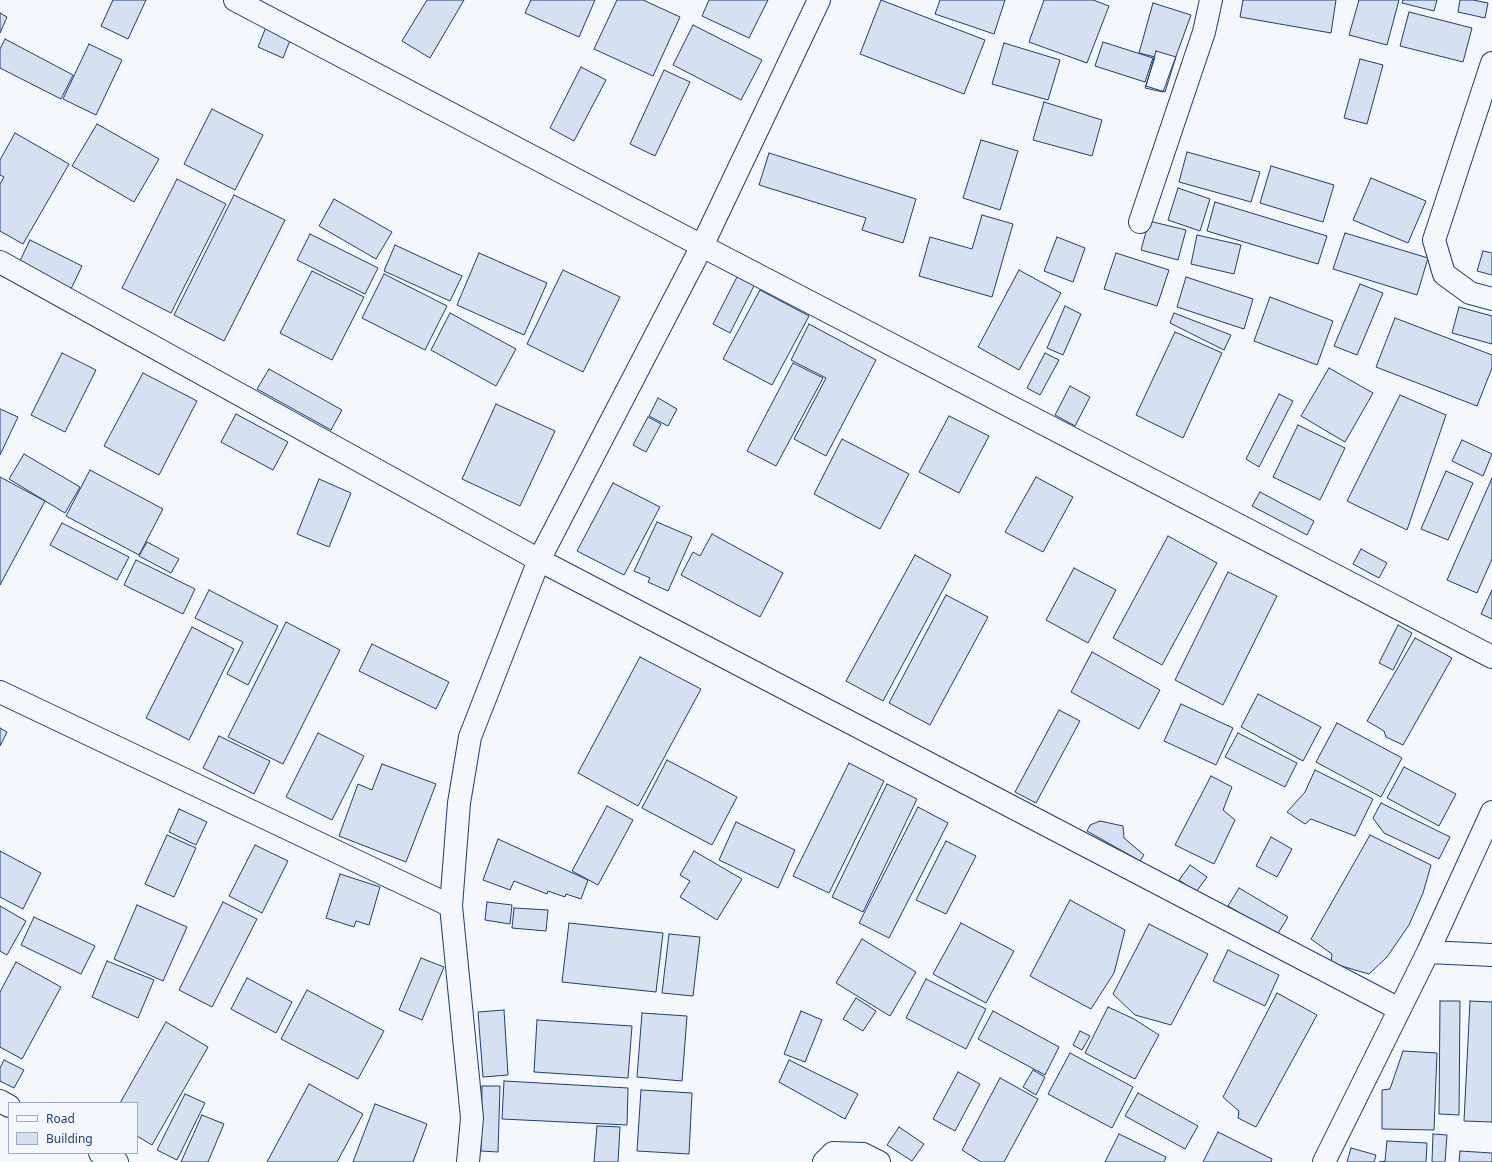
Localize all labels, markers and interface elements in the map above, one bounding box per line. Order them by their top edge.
legend [8,1102,138,1154]
text: Road [46,1110,75,1127]
text: Building [46,1130,93,1147]

